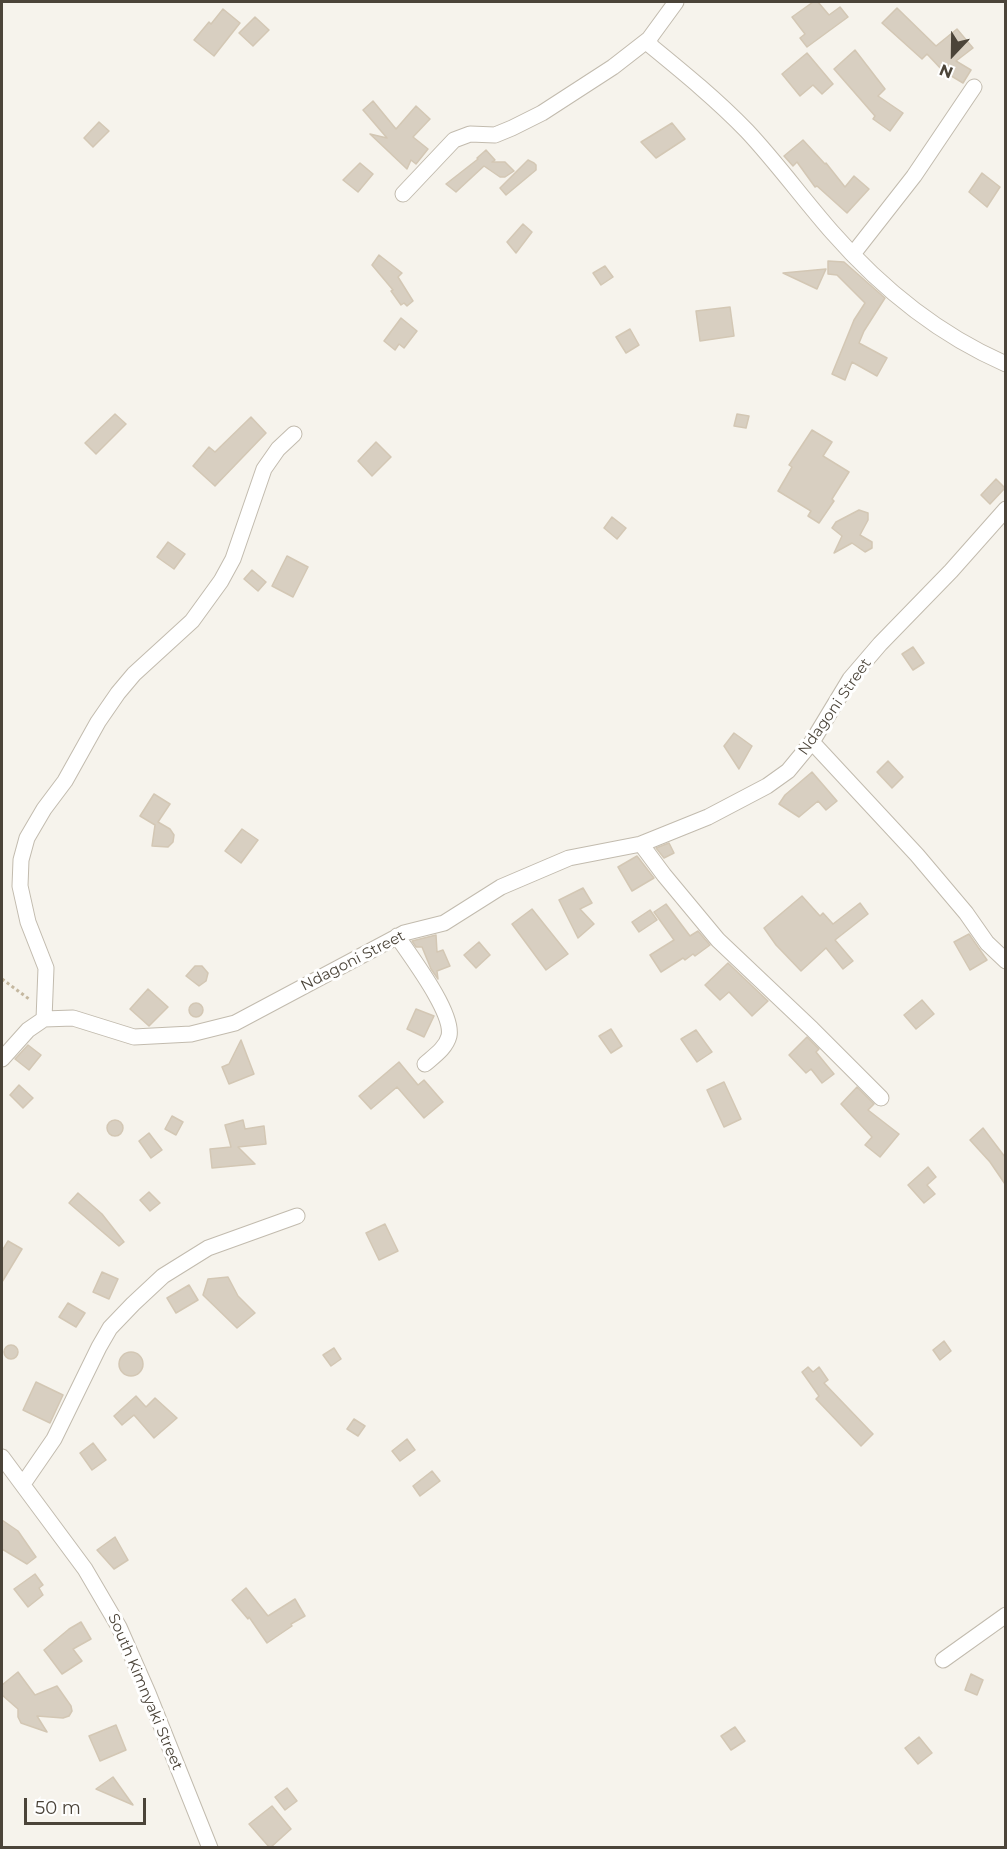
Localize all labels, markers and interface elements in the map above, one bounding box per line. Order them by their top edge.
north arrow [923,24,983,84]
text: N [937,60,956,82]
street label: Ndagoni Street [795,655,875,759]
street label: Ndagoni Street [298,927,408,995]
street label: South Kimnyaki Street [104,1611,186,1773]
scale bar [27,1786,148,1824]
text: 50 m [35,1797,81,1819]

